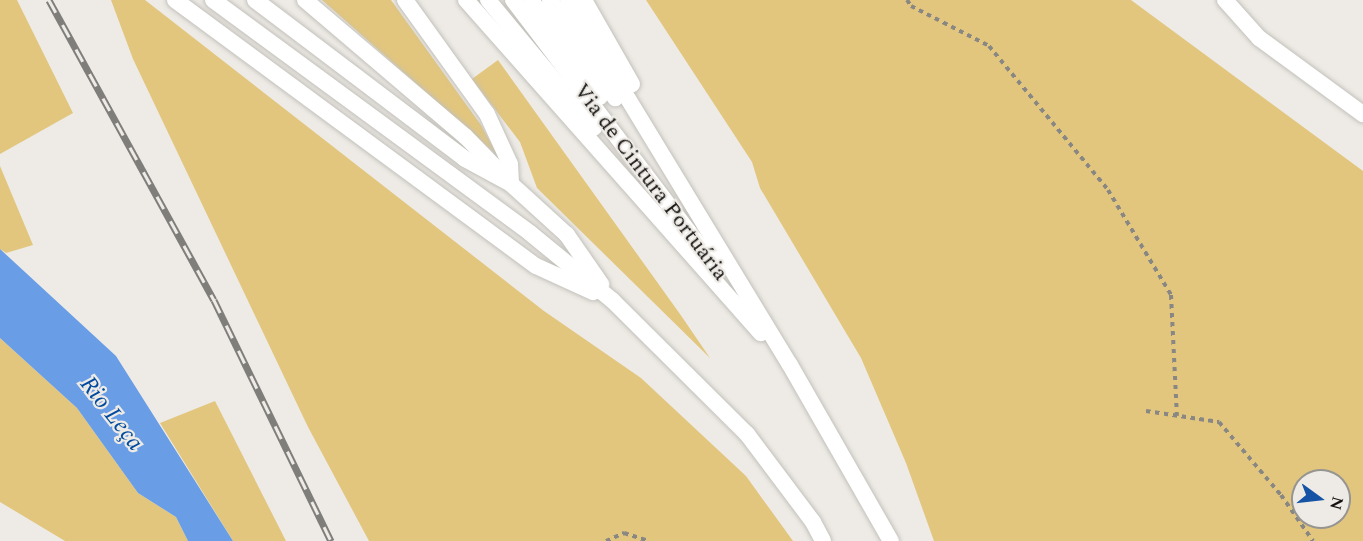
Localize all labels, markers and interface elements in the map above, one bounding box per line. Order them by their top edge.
street label: Via de Cintura Portuária [568,78,734,286]
water label: Rio Leça [73,371,149,457]
north arrow [1291,469,1351,529]
text: N [1323,494,1350,513]

